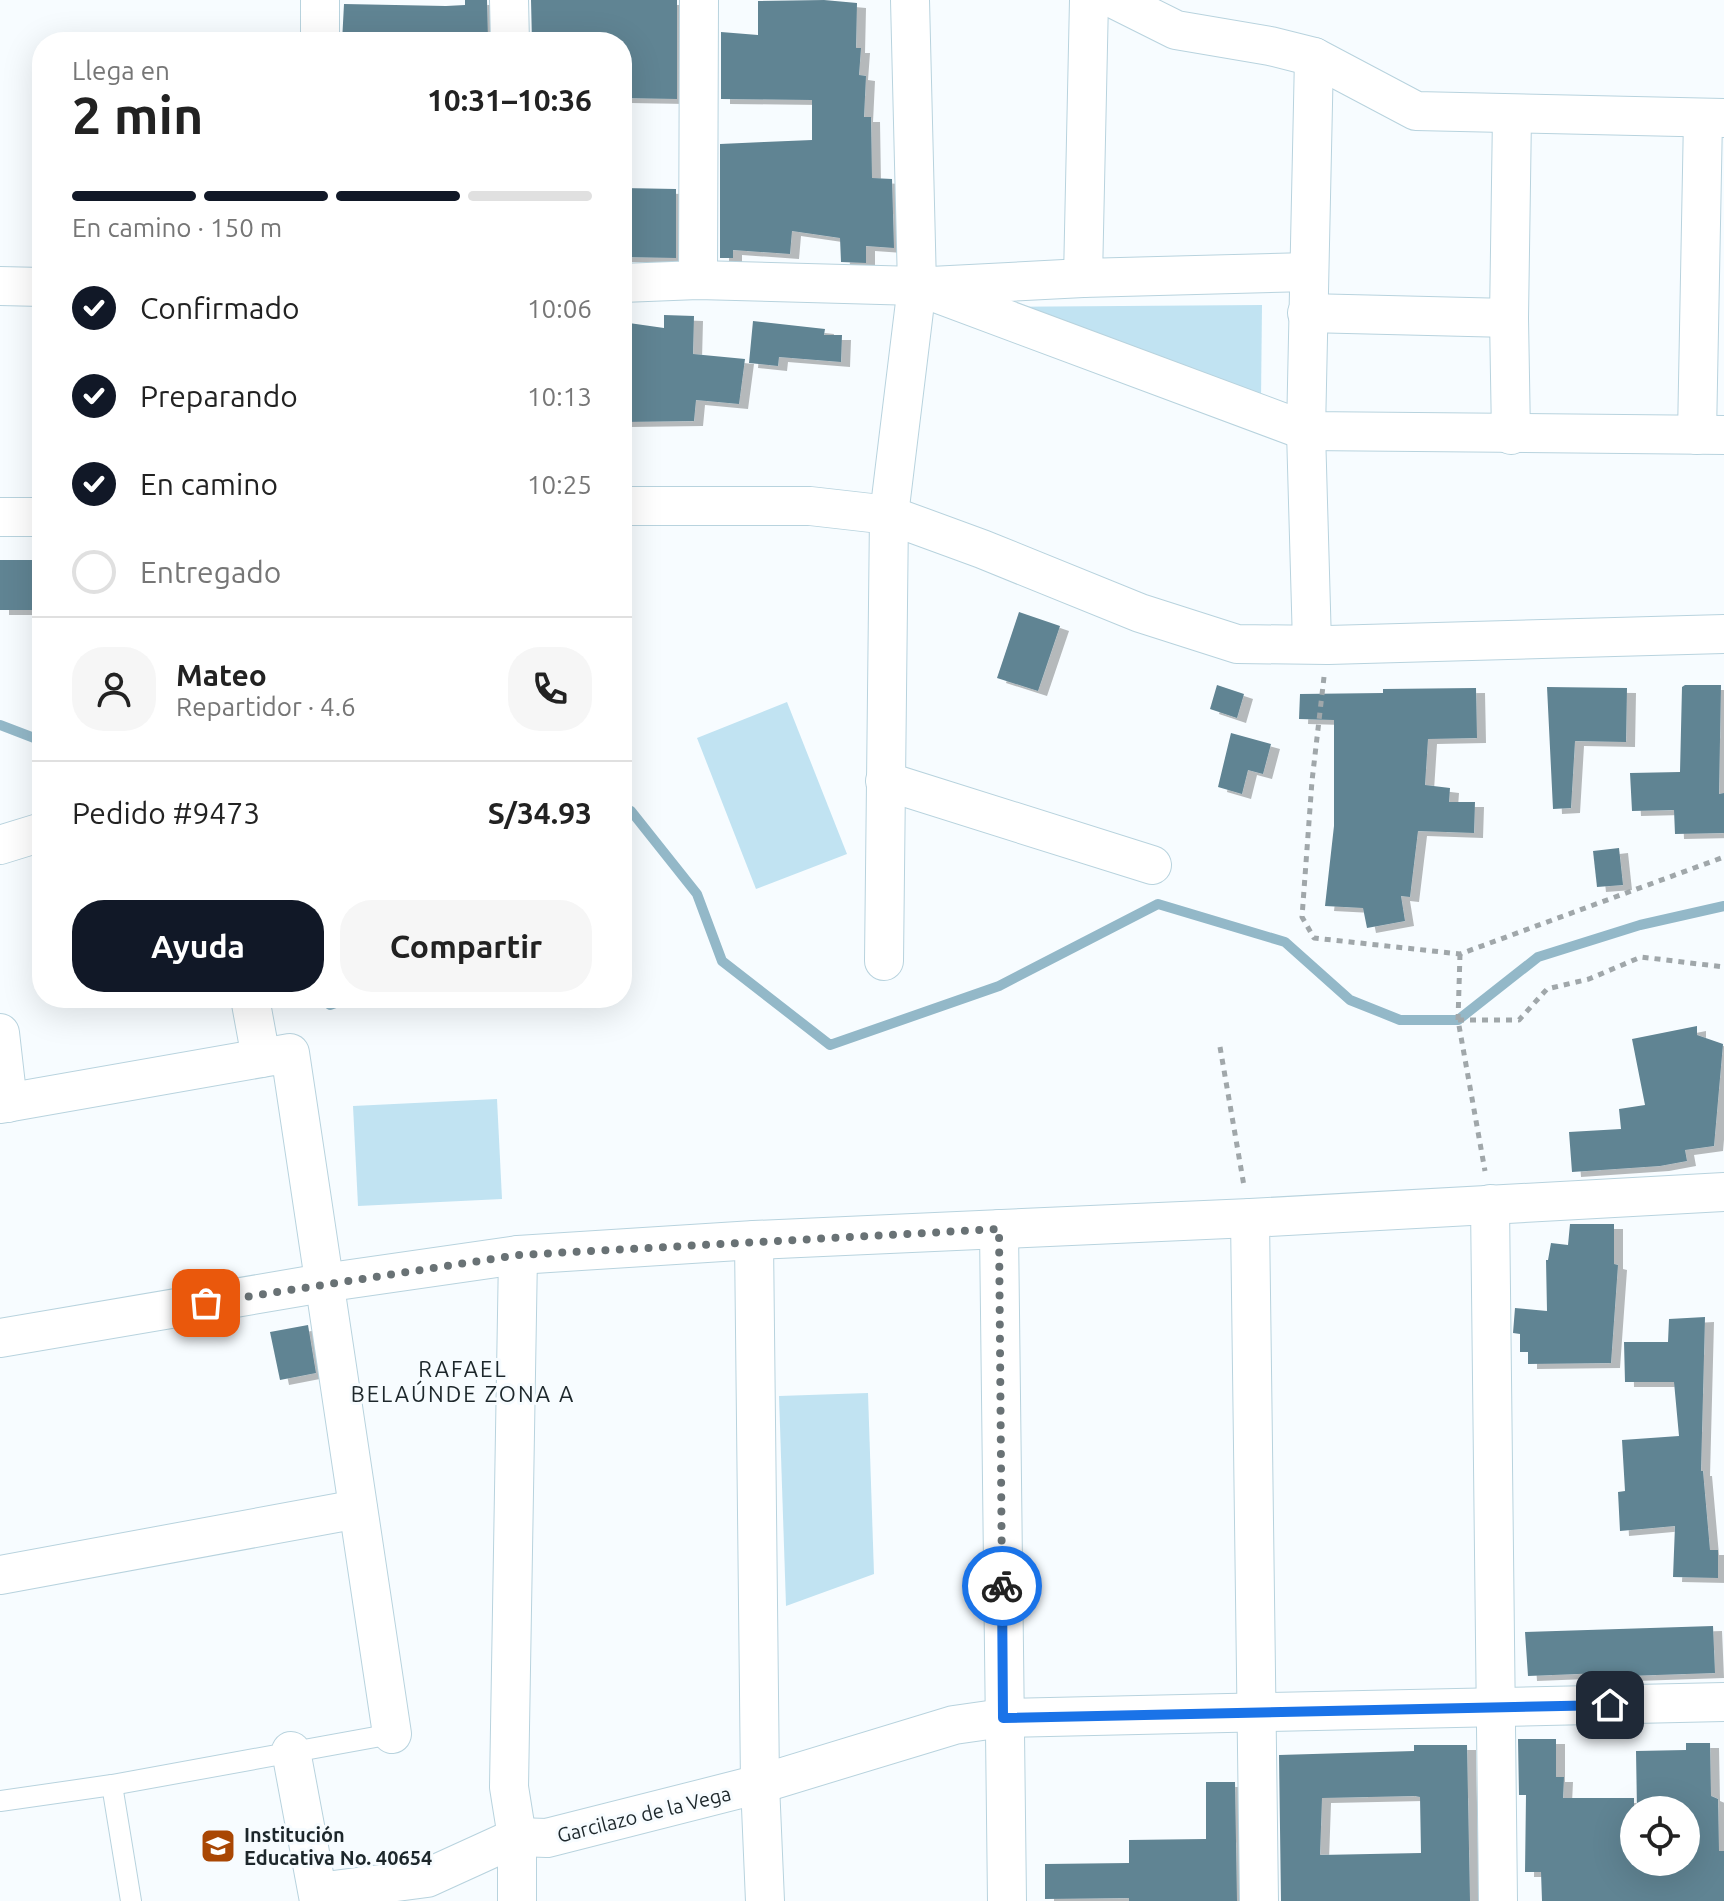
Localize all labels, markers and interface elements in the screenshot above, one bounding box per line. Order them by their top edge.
text: Llega en [72,56,170,85]
text: 10:31–10:36 [427,83,592,117]
text: 2 min [72,86,203,144]
text: En camino · 150 m [72,213,282,242]
icon: check [72,286,116,330]
text: Confirmado [140,291,300,325]
text: 10:06 [527,294,592,323]
icon: check [72,374,116,418]
text: Preparando [140,379,298,413]
text: 10:13 [527,382,592,411]
icon: check [72,462,116,506]
text: En camino [140,467,278,501]
text: 10:25 [527,470,592,499]
text: Entregado [140,555,281,589]
button: person [72,647,156,731]
button: phone [508,647,592,731]
text: Mateo [176,658,267,692]
text: Repartidor · 4.6 [176,692,356,721]
text: Pedido #9473 [72,796,260,830]
text: S/34.93 [488,796,592,830]
button: Ayuda [72,900,324,992]
button: Compartir [340,900,592,992]
pin [172,1269,240,1337]
icon: bag [184,1281,228,1325]
district label: RAFAEL BELAÚNDE ZONA A [351,1356,575,1406]
courier [962,1546,1042,1626]
icon: bike [980,1564,1024,1608]
pin [1576,1671,1644,1739]
icon: home [1588,1683,1632,1727]
street label: Garcilazo de la Vega [555,1781,733,1847]
map controls [1620,1796,1700,1876]
button: locate [1620,1796,1700,1876]
place label: Institución Educativa No. 40654 [244,1823,432,1869]
school or university icon: Institución Educativa No. 40654 [199,1827,237,1865]

